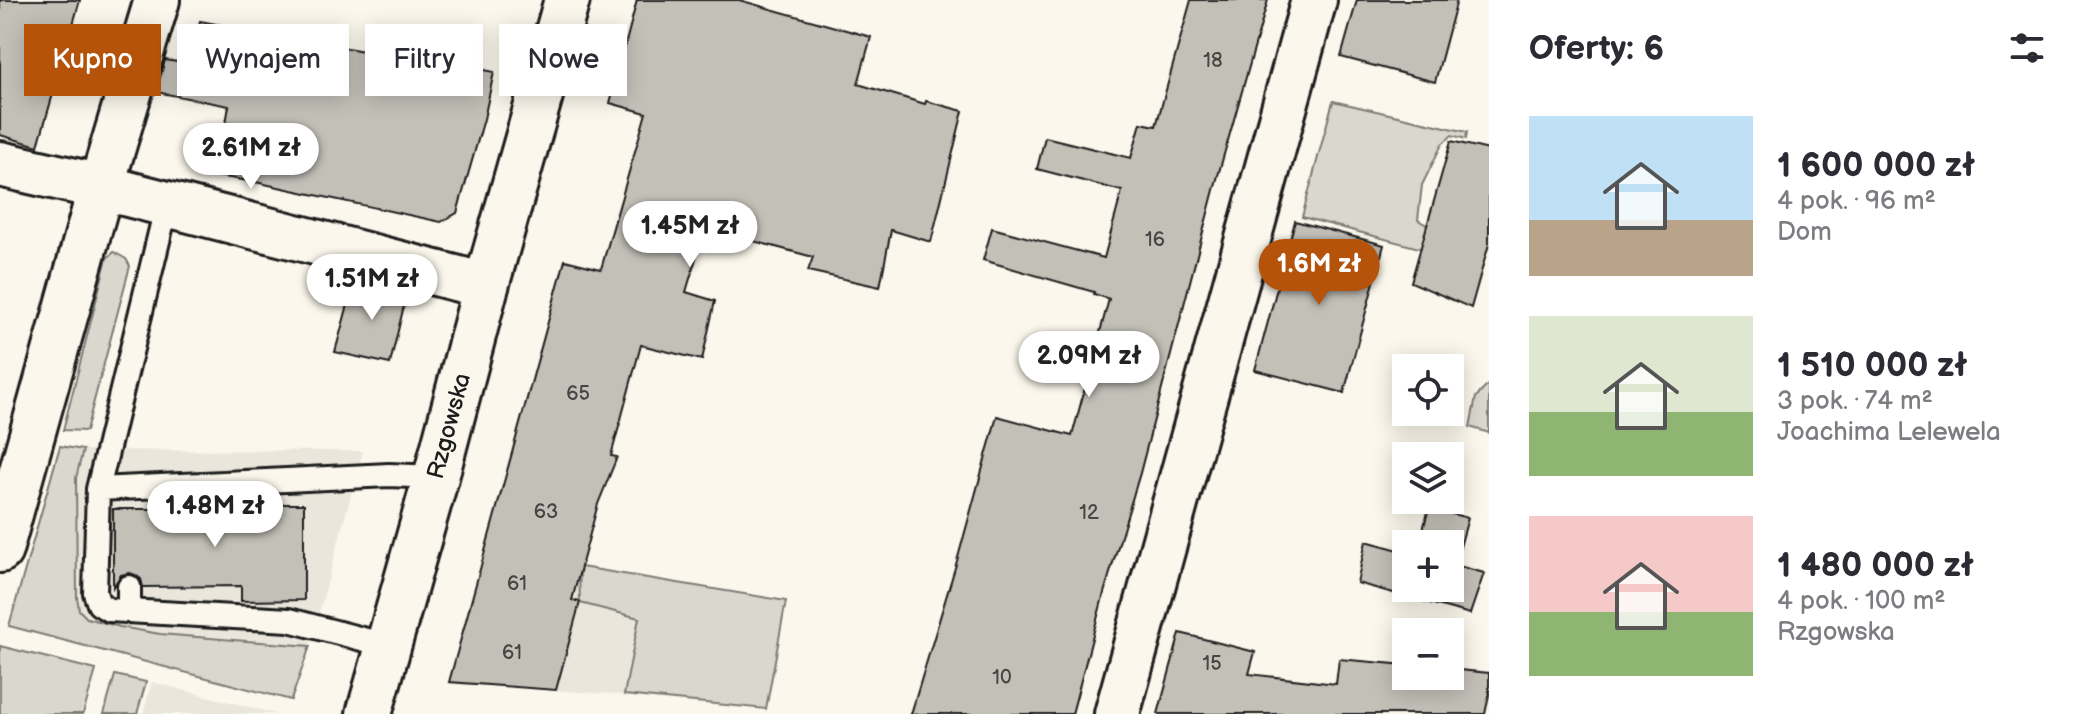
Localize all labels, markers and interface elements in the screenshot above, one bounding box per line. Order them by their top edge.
chip: Kupno [24,24,161,96]
chip: Wynajem [177,24,349,96]
chip: Filtry [365,24,483,96]
chip: Nowe [499,24,627,96]
icon: filters [2005,26,2049,70]
text: Oferty: 6 [1529,28,1664,69]
house number: 18 [1203,49,1223,73]
pin: 2.61M zł [168,123,334,191]
text: 2.61M zł [201,133,301,164]
text: 1 600 000 zł [1777,145,1975,186]
icon: home [1593,148,1689,244]
text: 4 pok. · 96 m² [1777,186,1936,217]
pin: 1.45M zł [607,201,773,269]
text: 1.45M zł [640,211,740,242]
text: Dom [1777,217,1832,248]
house number: 16 [1145,228,1165,252]
pin: 1.6M zł [1245,239,1393,307]
text: 1.6M zł [1277,249,1361,280]
pin: 1.51M zł [289,254,455,322]
text: 1.51M zł [325,264,419,295]
pin: 2.09M zł [1006,331,1172,399]
text: 2.09M zł [1037,341,1141,372]
text: 1 510 000 zł [1777,345,1967,386]
icon: home [1593,348,1689,444]
map controls [1392,354,1464,690]
button: locate [1392,354,1464,426]
street label: Rzgowska [421,370,477,482]
house number: 65 [566,382,590,406]
text: 3 pok. · 74 m² [1777,386,1933,417]
text: Joachima Lelewela [1777,417,2001,448]
button: layers [1392,442,1464,514]
pin: 1.48M zł [132,481,298,549]
text: 1.48M zł [165,491,265,522]
house number: 63 [534,500,558,524]
house number: 12 [1079,501,1099,525]
button: + [1392,530,1464,602]
text: 1 480 000 zł [1777,545,1974,586]
icon: home [1593,548,1689,644]
house number: 61 [507,572,527,596]
text: 4 pok. · 100 m² [1777,586,1945,617]
text: Rzgowska [1777,617,1895,648]
button: − [1392,618,1464,690]
house number: 61 [502,641,522,665]
house number: 15 [1202,652,1222,676]
house number: 10 [992,666,1012,690]

